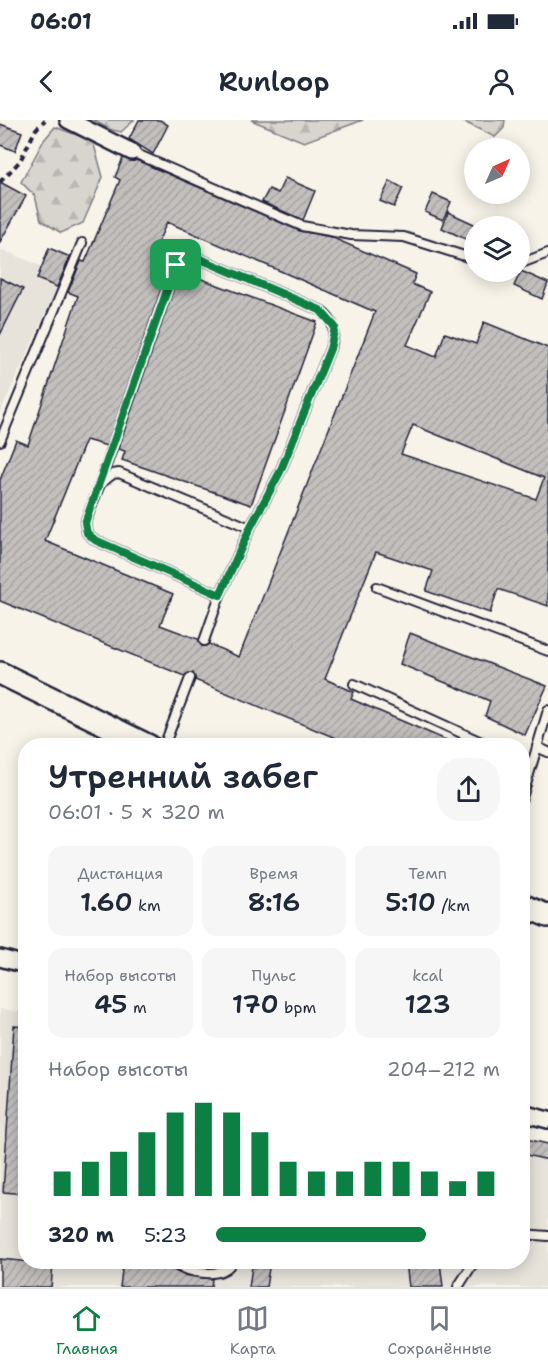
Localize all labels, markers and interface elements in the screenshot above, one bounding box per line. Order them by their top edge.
text: 06:01 [30,7,92,36]
text: Runloop [218,63,330,100]
icon: back [30,65,63,98]
icon: person [485,65,518,98]
north arrow [464,138,530,204]
map controls [464,138,530,282]
button: layers [464,216,530,282]
pin [150,239,201,290]
icon: arrive [159,248,192,281]
text: Утренний забег [48,754,318,799]
button: share [437,758,500,821]
text: 06:01 · 5 × 320 m [48,799,225,825]
text: Дистанция [77,863,163,884]
text: Время [250,863,298,884]
text: Темп [408,863,447,884]
text: 1.60 [80,884,133,919]
text: 8:16 [248,884,300,919]
text: 5:10 [385,884,436,919]
text: km [133,895,161,916]
text: /km [436,895,470,916]
text: Набор высоты [64,965,176,986]
text: Пульс [252,965,296,986]
text: kcal [412,965,443,986]
text: 45 [94,986,127,1021]
text: 170 [232,986,279,1021]
text: 123 [405,986,451,1021]
text: m [127,997,147,1018]
text: bpm [279,997,316,1018]
text: Набор высоты [48,1056,188,1082]
text: 204–212 m [387,1056,500,1082]
text: 320 m [48,1222,114,1248]
text: 5:23 [144,1222,187,1248]
tab: Главная [56,1302,118,1359]
tab: Карта [230,1302,276,1359]
tab: Сохранённые [388,1302,492,1359]

